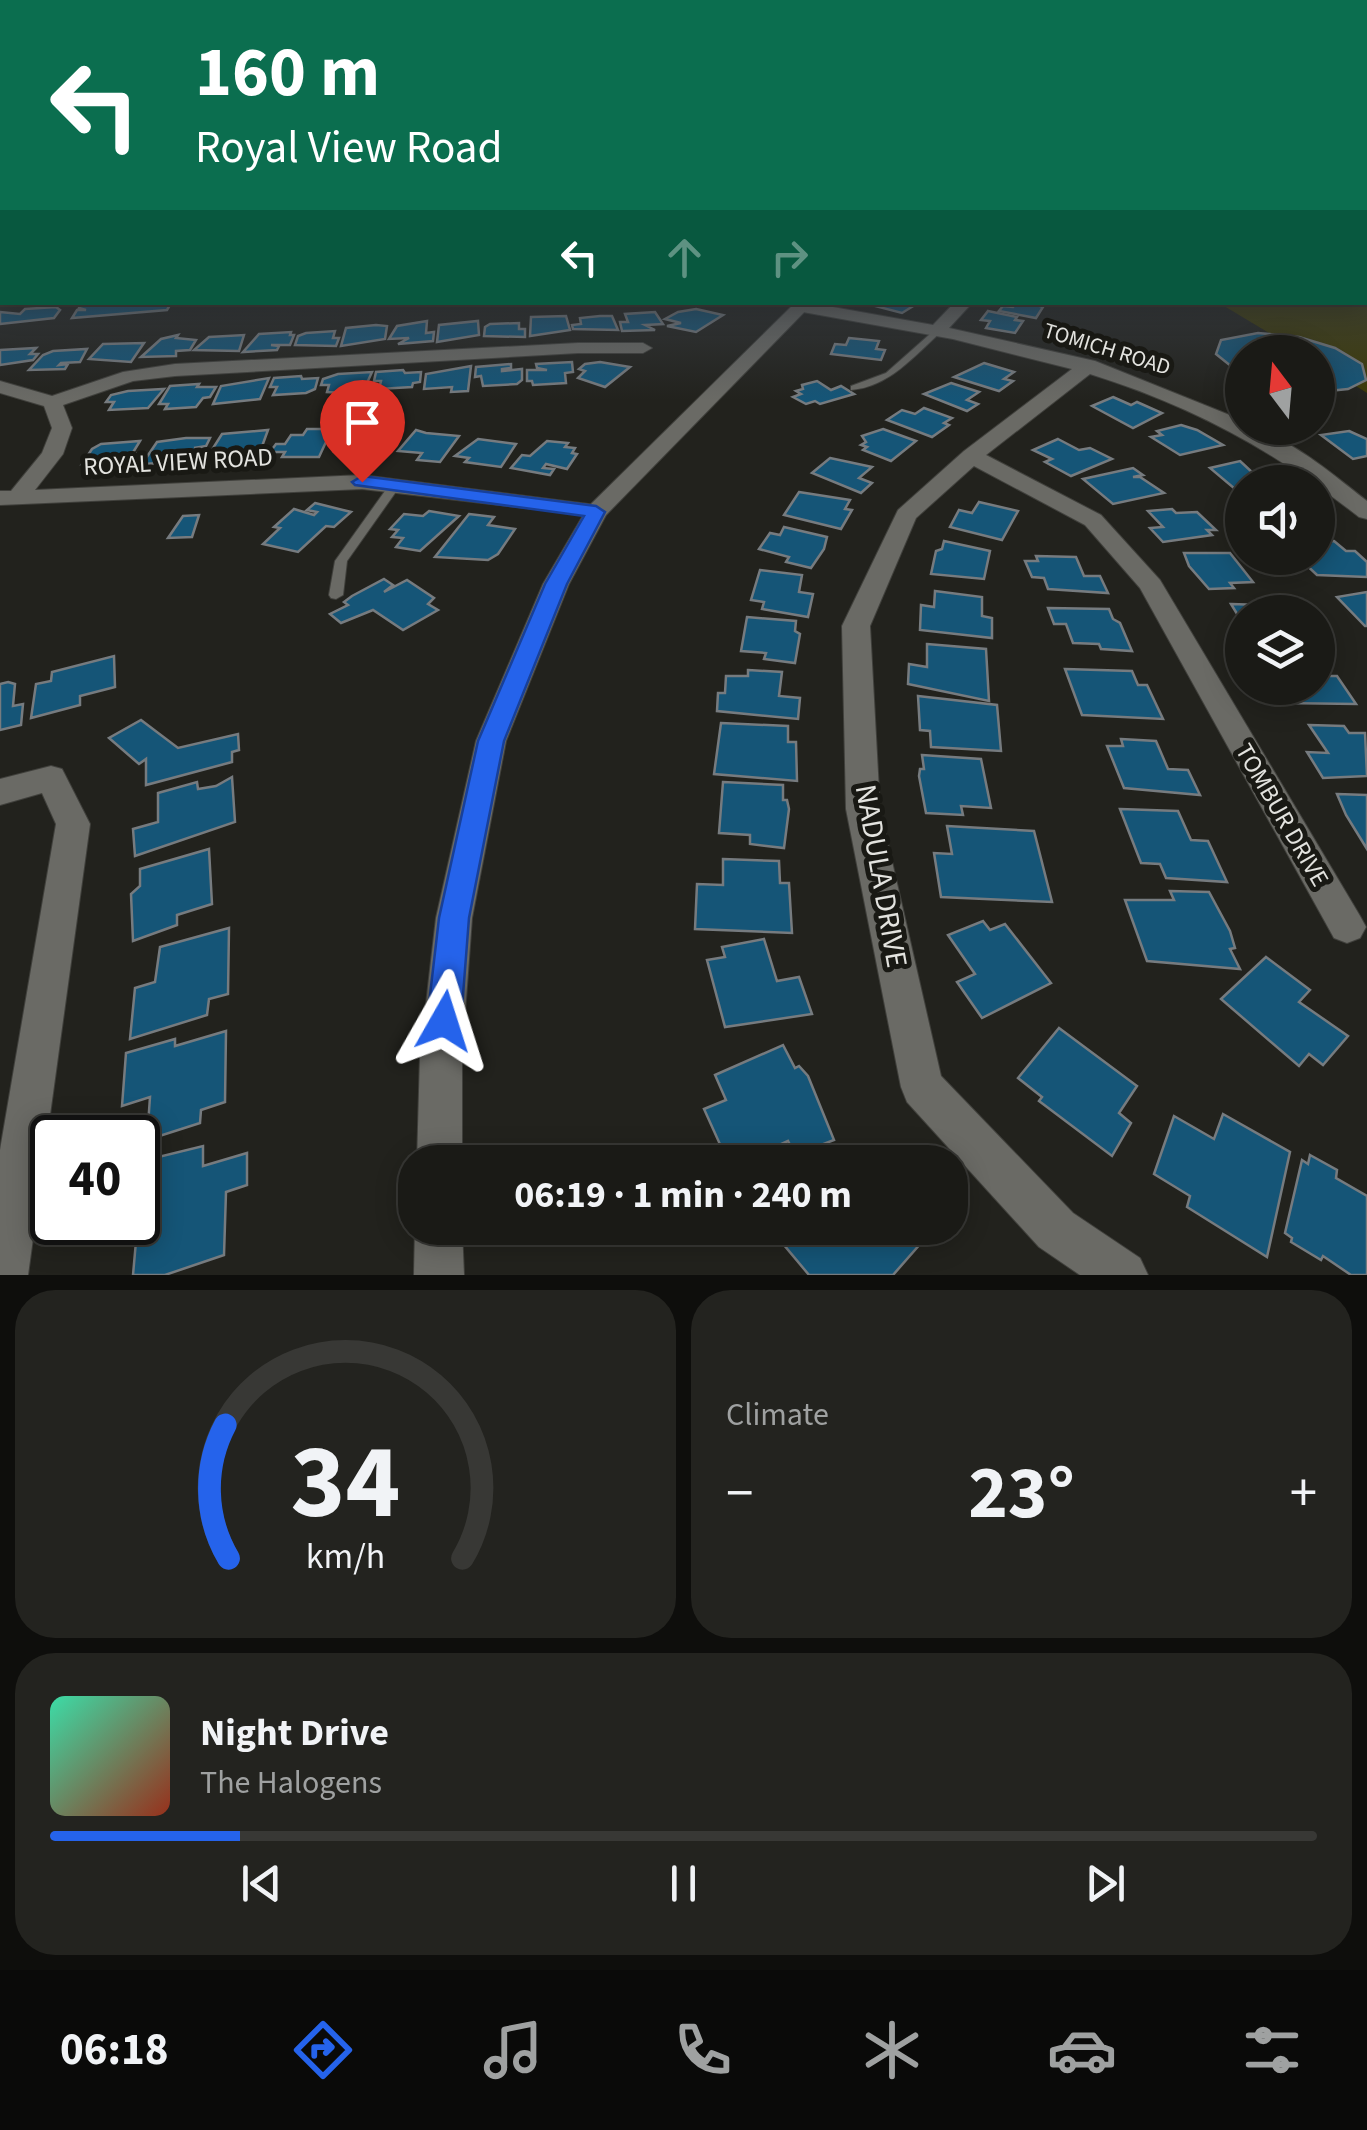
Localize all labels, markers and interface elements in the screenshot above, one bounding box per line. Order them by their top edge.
text: 160 m [195,23,380,123]
icon: left [30,40,160,170]
text: Royal View Road [195,116,502,180]
icon: left [552,230,607,285]
icon: ahead [657,230,712,285]
icon: right [762,230,817,285]
street label: TOMICH ROAD [1040,314,1174,384]
north arrow [1225,335,1335,445]
map controls [1225,335,1335,705]
pin [320,380,405,483]
icon: arrive [335,395,390,450]
street label: ROYAL VIEW ROAD [82,439,274,485]
button: sound [1225,465,1335,575]
button: layers [1225,595,1335,705]
street label: TOMBUR DRIVE [1226,737,1338,893]
street label: NADULA DRIVE [844,781,918,971]
position arrow [392,969,496,1073]
speed limit sign: 40 [30,1115,160,1245]
text: 06:19 · 1 min · 240 m [514,1168,852,1222]
text: Climate [726,1392,829,1438]
text: 34 [291,1410,400,1558]
text: 23° [968,1440,1075,1547]
text: − [726,1455,753,1533]
text: + [1290,1455,1317,1533]
text: km/h [306,1531,385,1582]
text: Night Drive [200,1706,389,1760]
text: The Halogens [200,1760,382,1806]
icon: previous [234,1856,289,1911]
icon: pause [656,1856,711,1911]
icon: next [1078,1856,1133,1911]
icon: directions [288,2015,358,2085]
icon: music [478,2015,548,2085]
icon: phone [668,2015,738,2085]
icon: climate [857,2015,927,2085]
icon: car [1047,2015,1117,2085]
icon: filters [1237,2015,1307,2085]
text: 06:18 [60,2018,168,2082]

